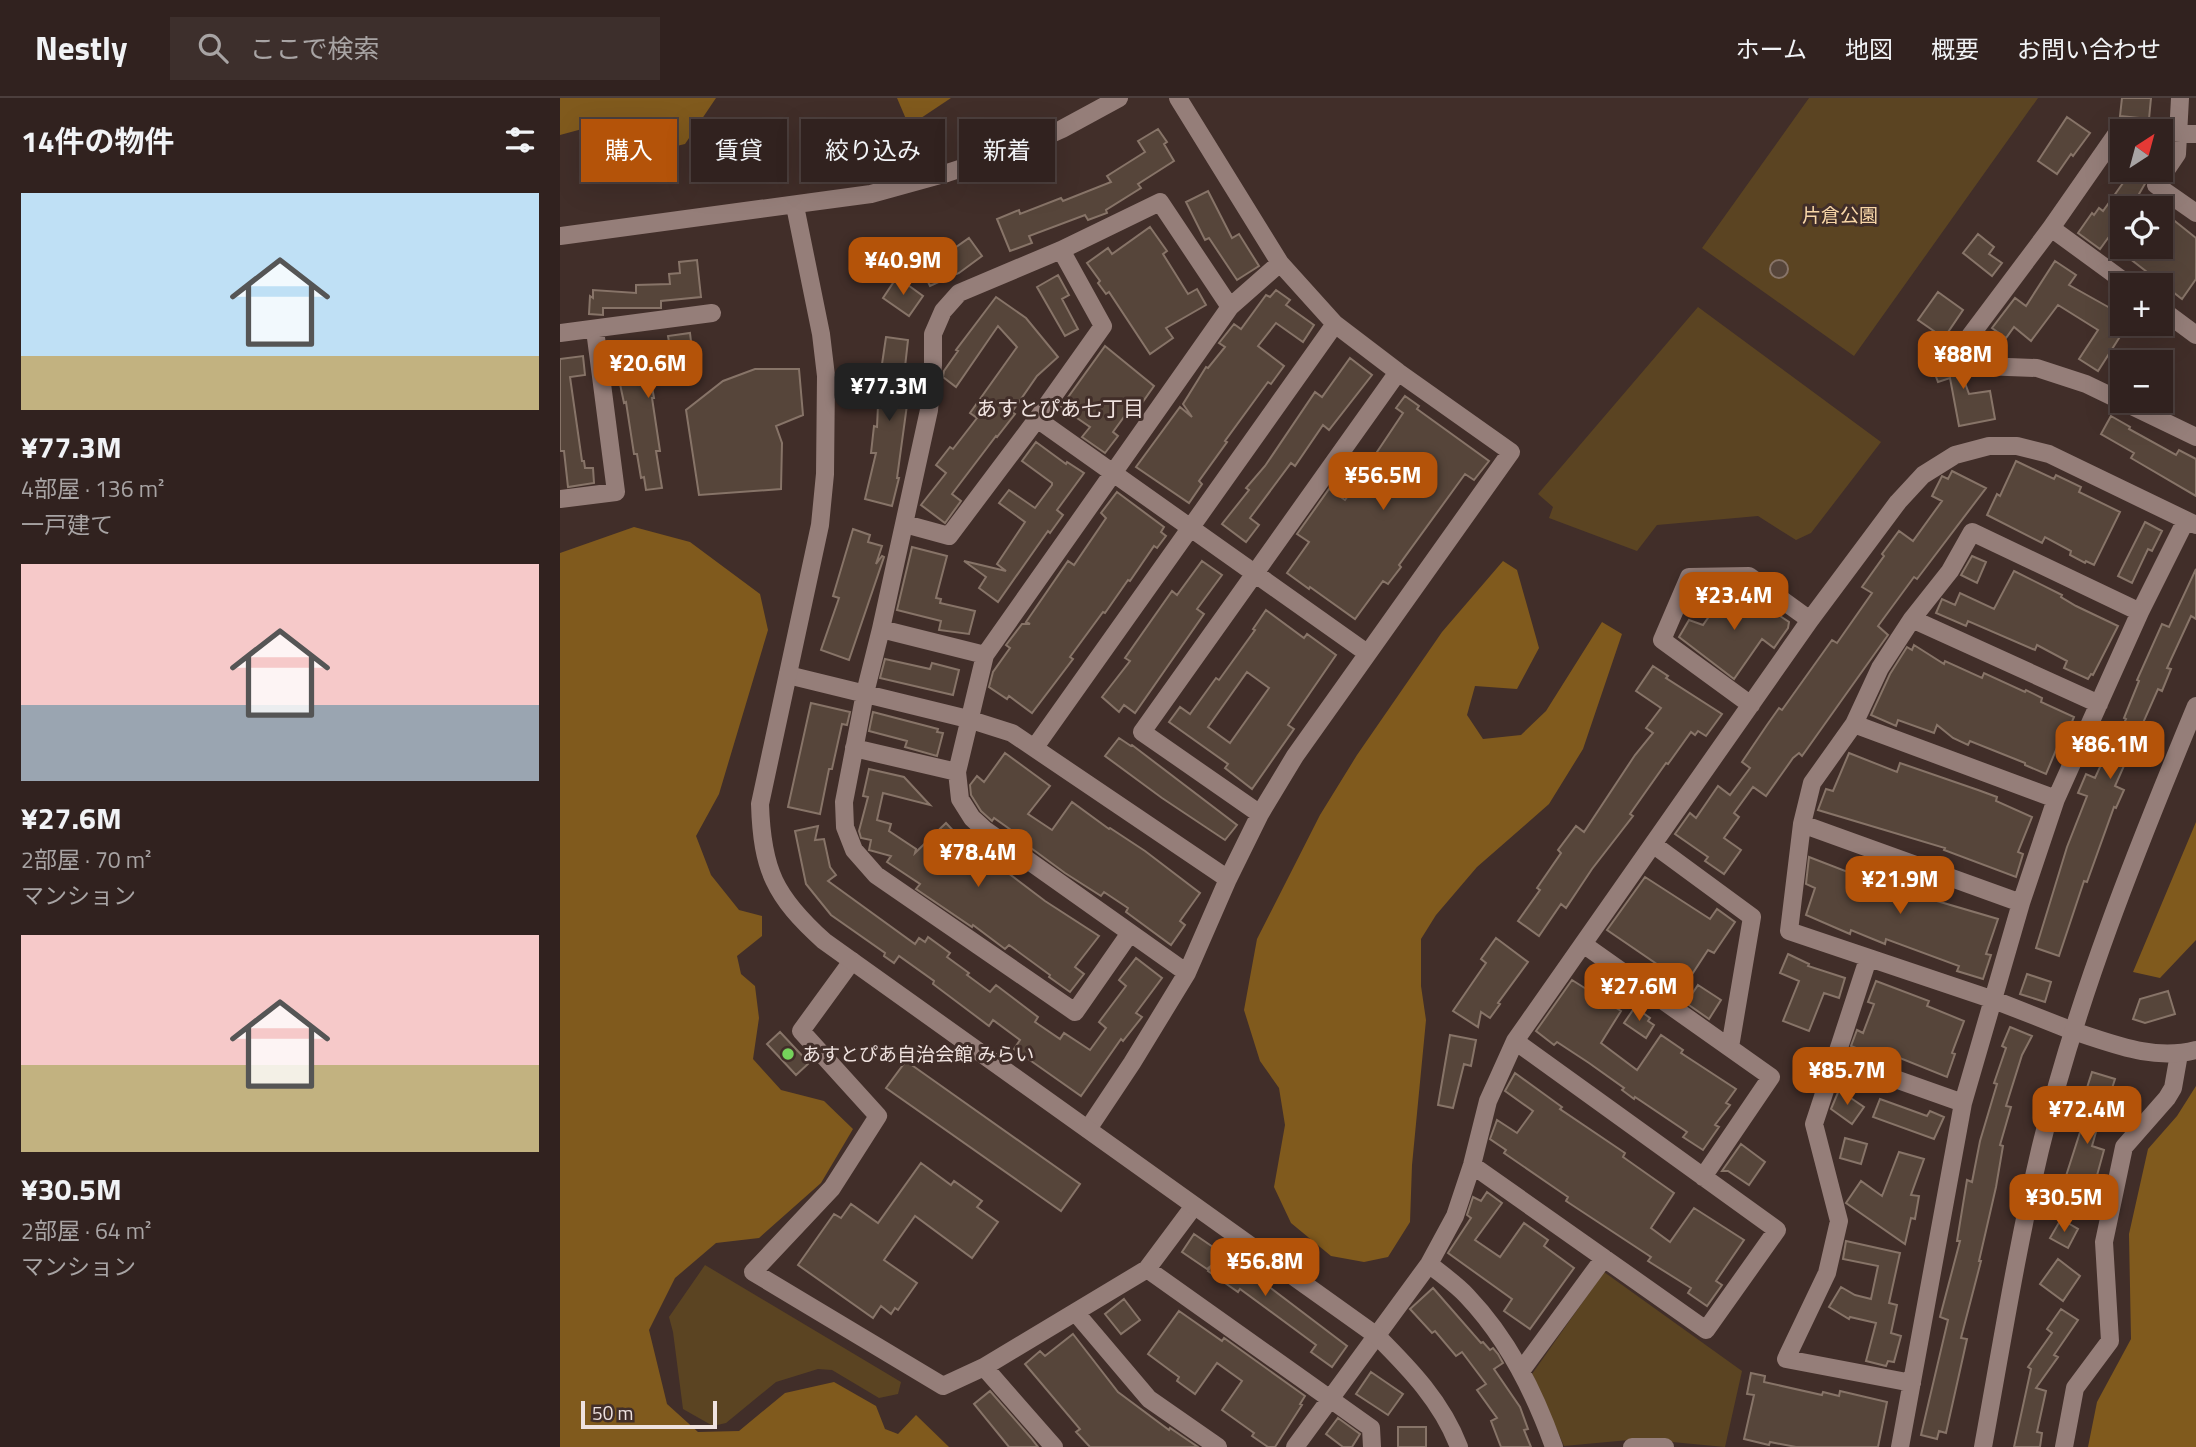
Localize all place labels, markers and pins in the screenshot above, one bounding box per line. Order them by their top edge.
pin: ¥40.9M [846,238,960,297]
pin: ¥88M [1922,331,2004,391]
pin: ¥20.6M [591,341,705,400]
pin: ¥77.3M [832,364,946,423]
pin: ¥56.5M [1326,452,1440,512]
pin: ¥23.4M [1677,573,1791,632]
pin: ¥86.1M [2053,722,2167,781]
pin: ¥78.4M [921,830,1035,889]
pin: ¥21.9M [1843,856,1957,916]
pin: ¥27.6M [1582,964,1696,1023]
place label: あすとぴあ自治会館 みらい [802,1039,1034,1068]
marker: あすとぴあ自治会館 みらい [780,1046,796,1062]
pin: ¥85.7M [1790,1048,1904,1107]
pin: ¥72.4M [2030,1086,2144,1146]
pin: ¥30.5M [2007,1174,2121,1234]
pin: ¥56.8M [1208,1238,1322,1298]

